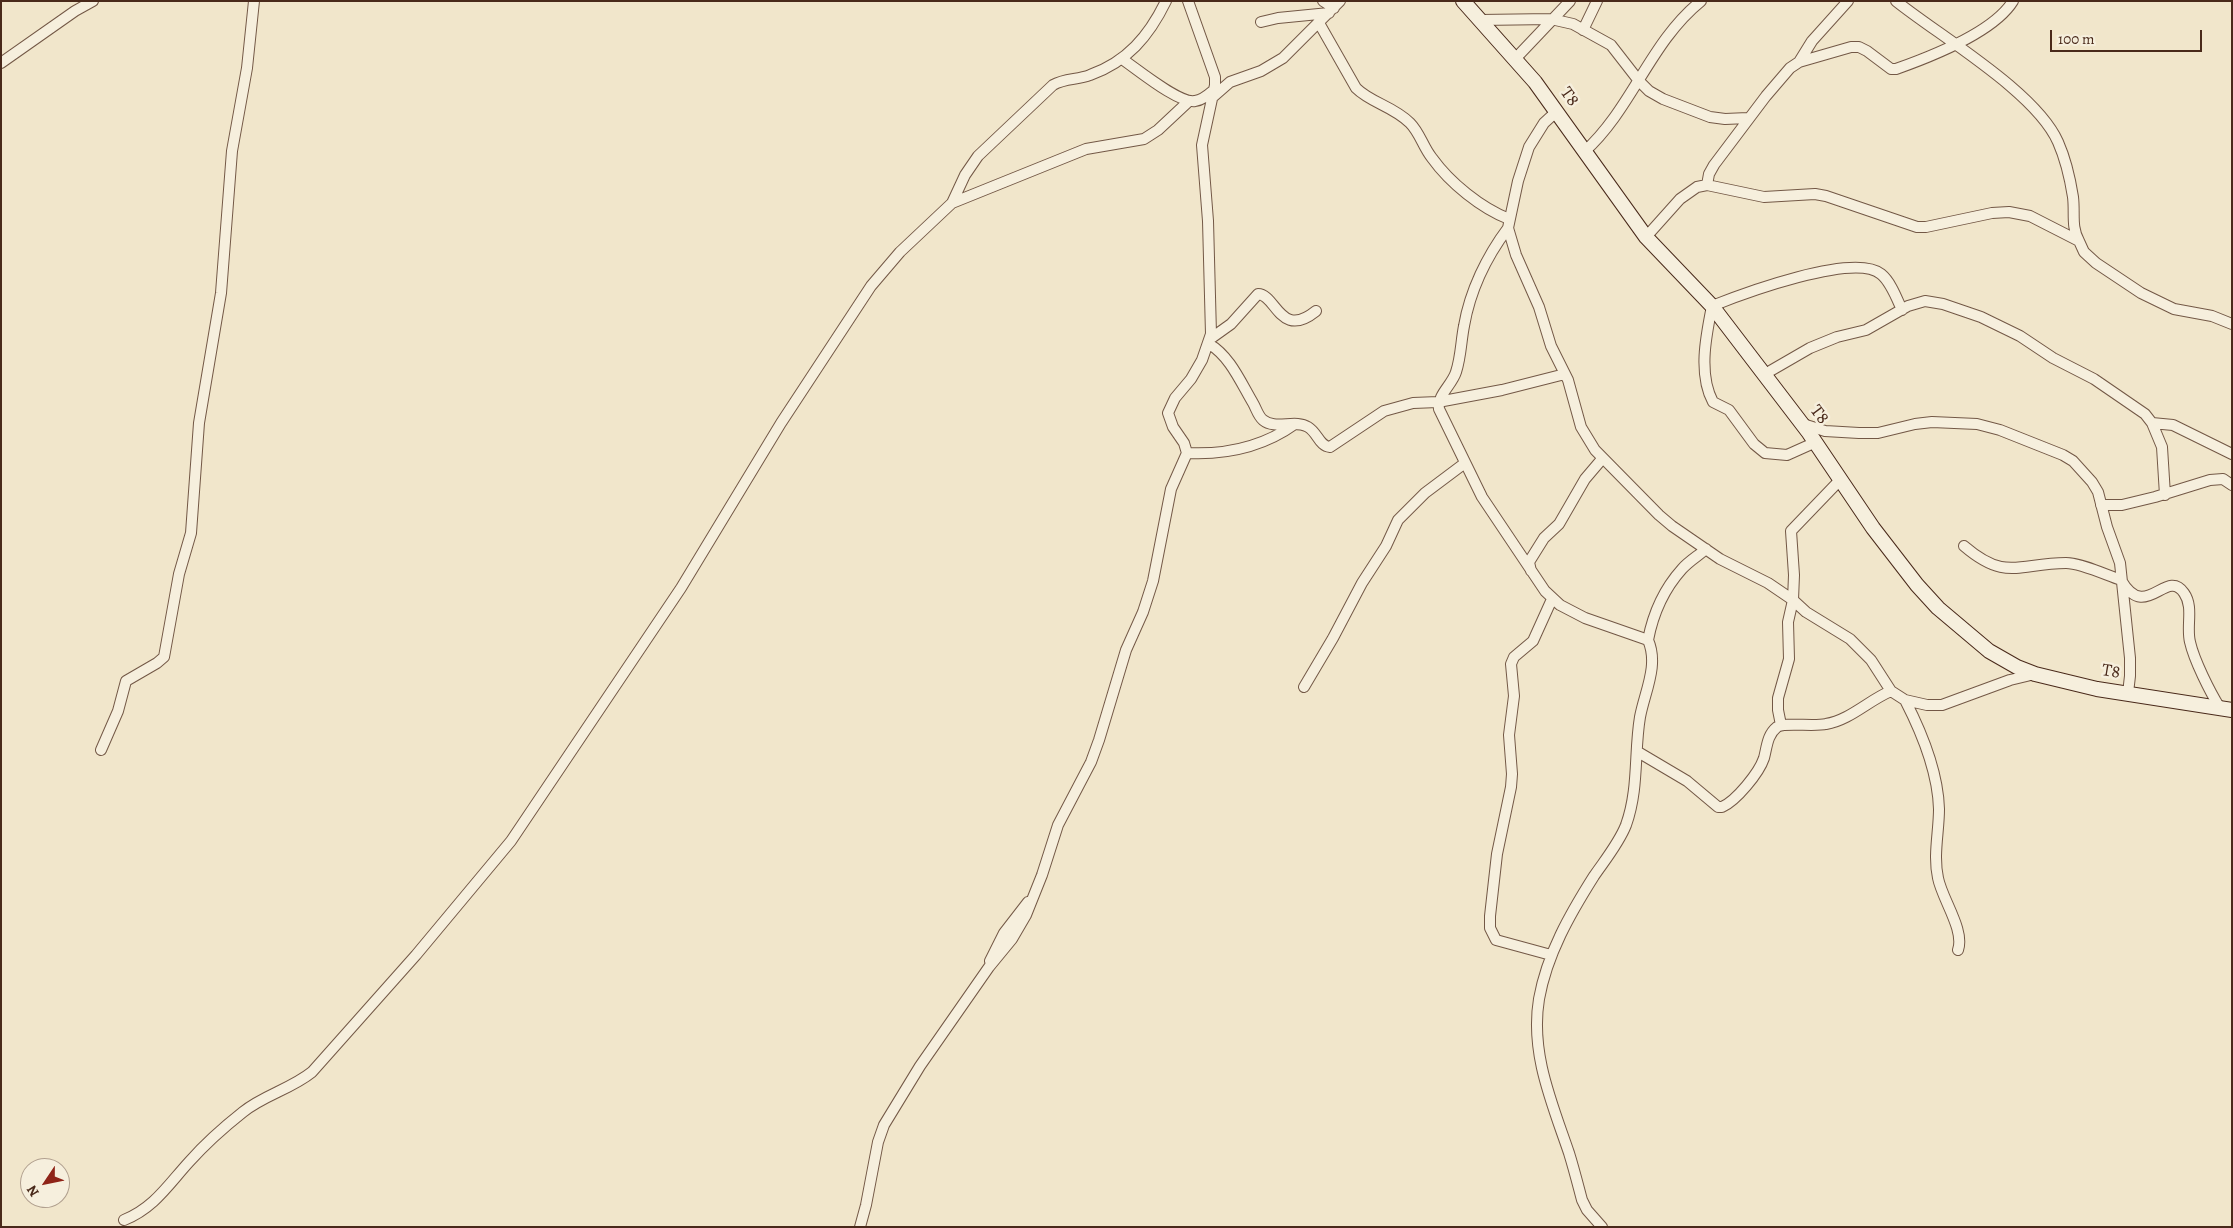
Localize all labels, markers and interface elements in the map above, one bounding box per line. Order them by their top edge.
scale bar [2053,20,2206,52]
text: 100 m [2058,29,2095,49]
street label: T8 [1555,83,1583,111]
street label: T8 [1805,401,1833,429]
street label: T8 [2100,660,2122,684]
north arrow [20,1158,70,1208]
text: N [22,1182,44,1201]

